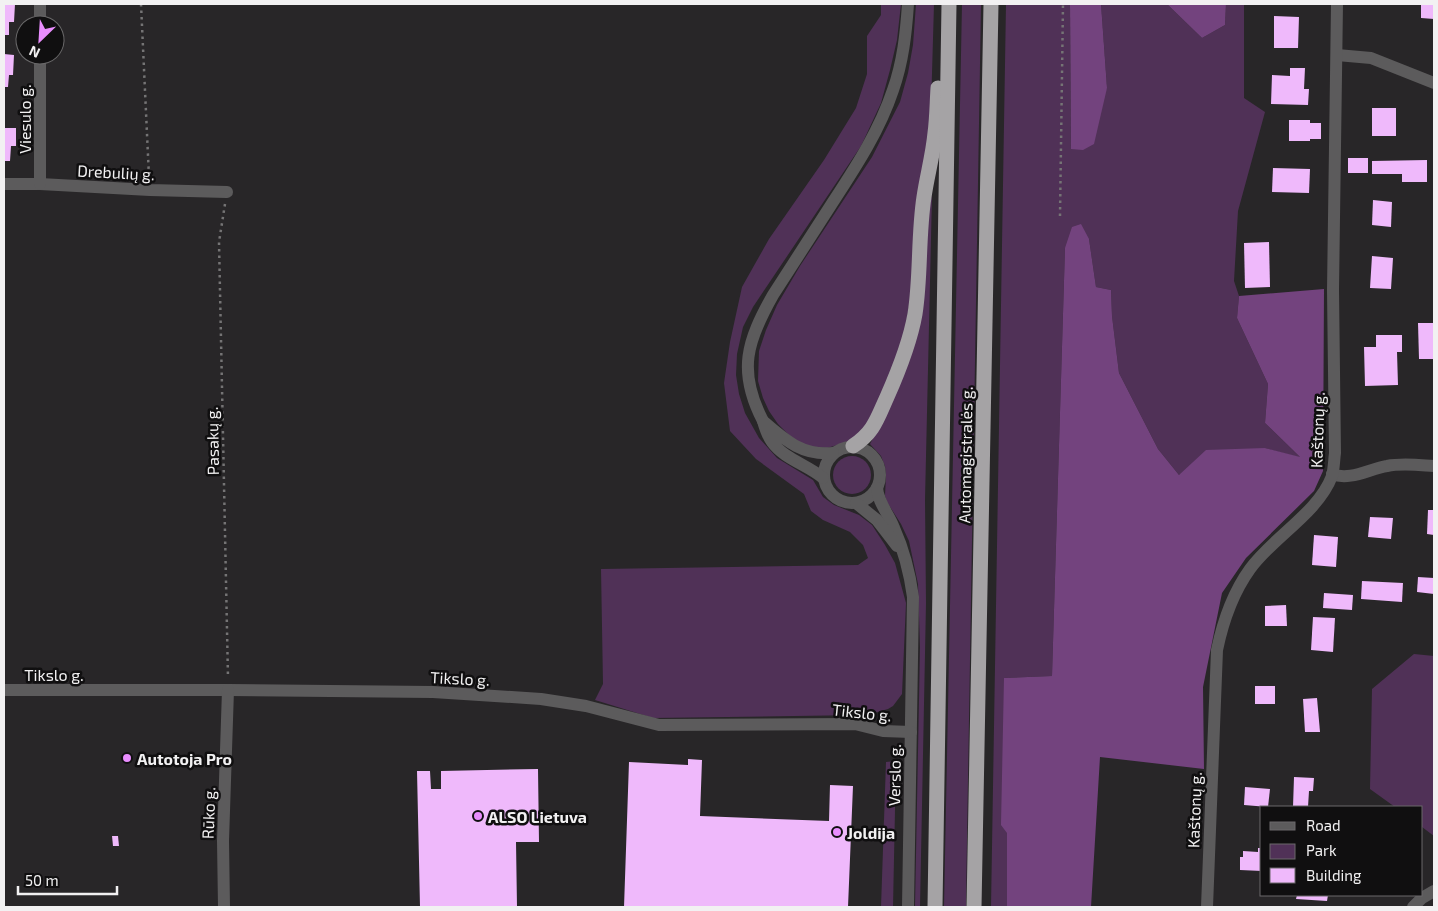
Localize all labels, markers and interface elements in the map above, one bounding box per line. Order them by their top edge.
north arrow [15,15,65,65]
text: N [26,42,42,62]
street label: Viesulo g. [15,84,34,154]
street label: Drebulių g. [77,160,155,184]
street label: Automagistralės g. [954,386,976,524]
street label: Kaštonų g. [1306,392,1328,468]
street label: Pasakų g. [202,407,222,475]
street label: Tikslo g. [24,665,84,684]
street label: Tikslo g. [430,667,490,689]
street label: Tikslo g. [831,699,893,725]
street label: Verslo g. [884,744,904,806]
place label: Autotoja Pro [137,749,232,768]
marker: Autotoja Pro [121,752,133,764]
street label: Kaštonų g. [1183,772,1205,848]
street label: Rūko g. [198,787,218,839]
legend [1260,806,1423,896]
place label: ALSO Lietuva [488,807,587,826]
marker: ALSO Lietuva [472,810,484,822]
text: Road [1306,816,1341,834]
place label: Joldija [847,823,895,842]
marker: Joldija [831,826,843,838]
text: Park [1306,841,1337,859]
scale bar [18,864,116,896]
text: Building [1306,866,1362,884]
text: 50 m [25,871,59,889]

